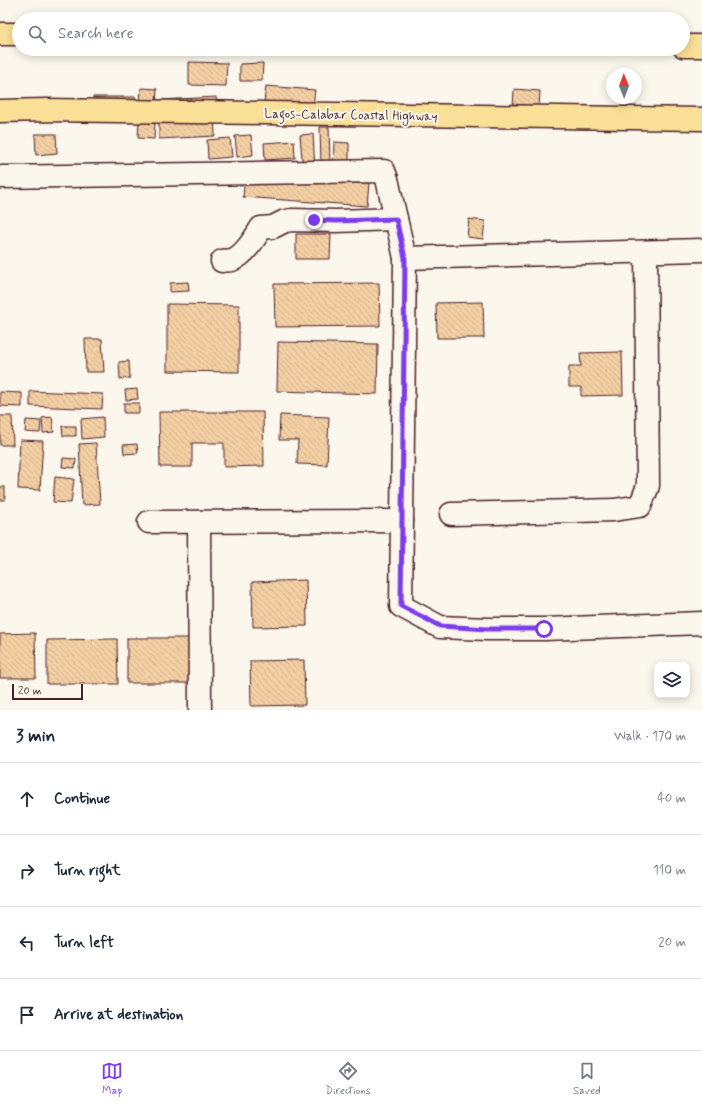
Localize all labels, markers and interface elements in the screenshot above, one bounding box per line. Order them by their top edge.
search box [12,12,690,56]
icon: search [26,23,48,45]
text: Search here [58,24,134,44]
north arrow [606,68,642,104]
street label: Lagos-Calabar Coastal Highway [264,105,438,128]
route end [305,211,323,229]
route start [535,620,553,638]
map controls [654,662,690,698]
button: layers [654,662,690,698]
scale bar [12,682,83,701]
text: 20 m [18,684,41,698]
text: 3 min [16,725,55,747]
text: Walk · 170 m [614,728,686,745]
icon: ahead [16,788,38,810]
text: Continue [54,789,110,809]
text: 40 m [657,790,686,807]
icon: right [16,860,38,882]
text: Turn right [54,861,121,881]
text: 110 m [653,862,686,879]
icon: left [16,932,38,954]
text: Turn left [54,933,114,953]
text: 20 m [658,934,686,951]
icon: arrive [16,1004,38,1026]
text: Arrive at destination [54,1005,183,1025]
tab: Map [101,1060,123,1098]
tab: Directions [325,1060,371,1098]
tab: Saved [573,1060,601,1098]

